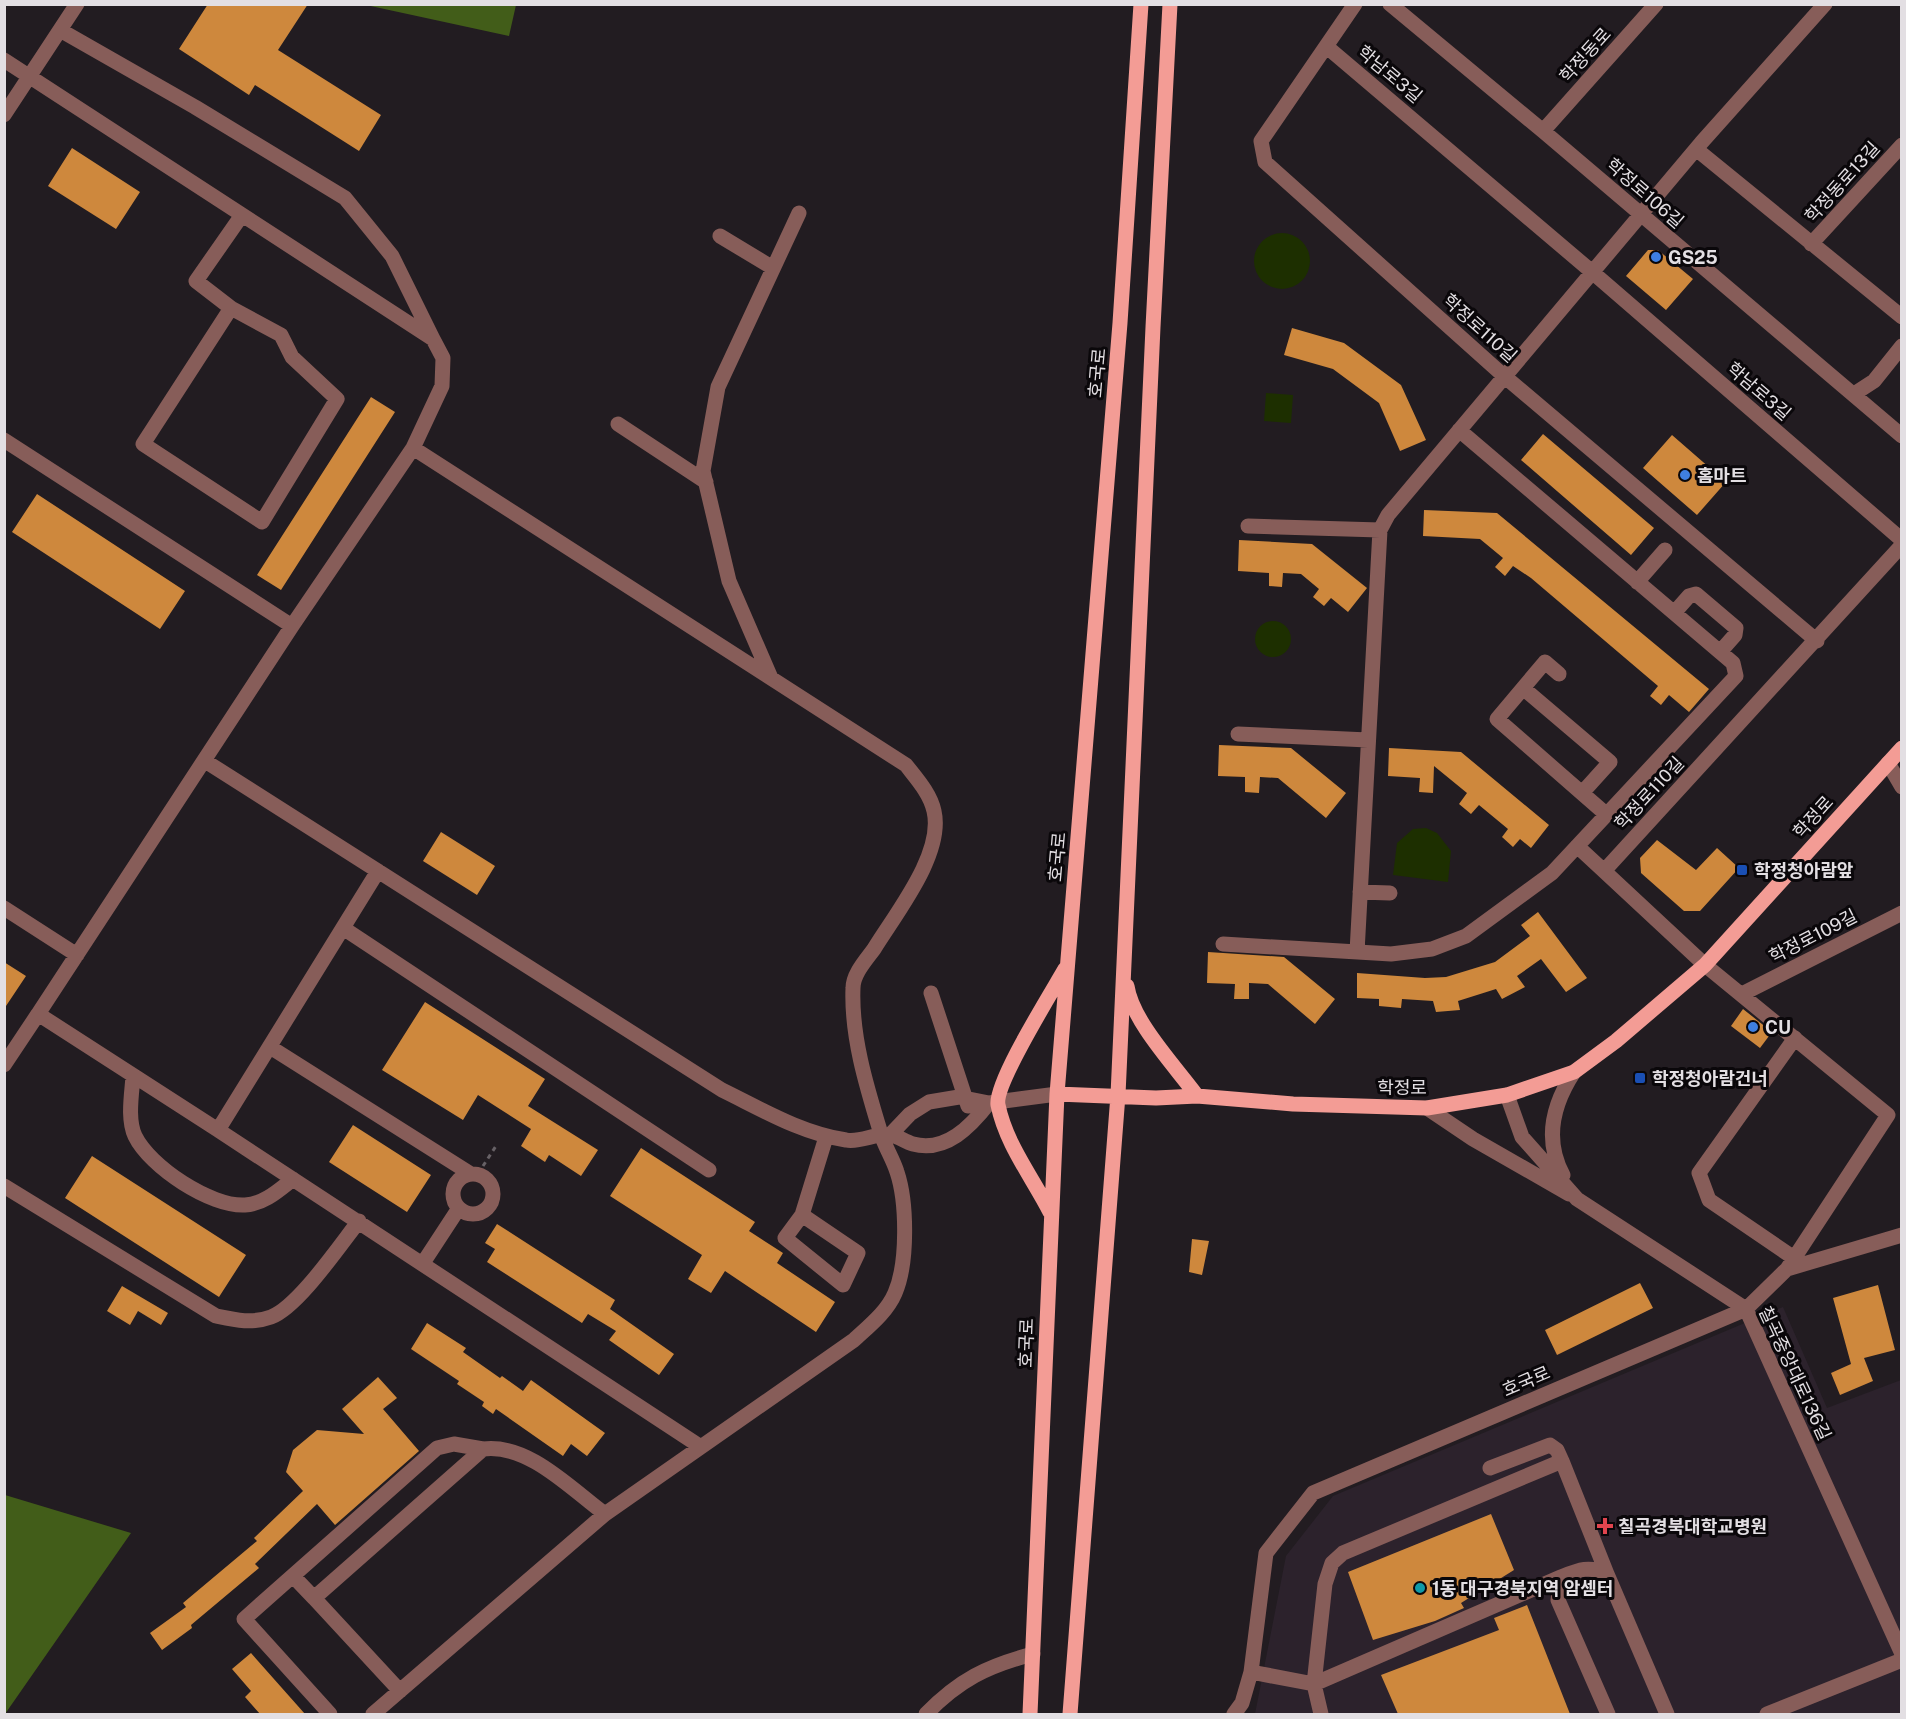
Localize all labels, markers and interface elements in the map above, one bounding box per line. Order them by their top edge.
street label: 학정동로 [1555,23,1615,87]
street label: 학남로3길 [1354,41,1426,107]
street label: 학정동로13길 [1800,137,1884,227]
street label: 학정로106길 [1602,154,1688,232]
place label: GS25 [1668,247,1718,268]
marker: GS25 [1649,250,1663,264]
street label: 학정로110길 [1439,289,1521,367]
street label: 호국로 [1084,347,1110,399]
street label: 학남로3길 [1723,358,1795,424]
place label: 홈마트 [1697,465,1747,486]
marker: 홈마트 [1678,468,1692,482]
street label: 학정로110길 [1610,752,1688,834]
street label: 학정로 [1789,792,1837,842]
street label: 호국로 [1044,831,1070,883]
place label: 학정청아람앞 [1754,860,1854,881]
marker: 학정청아람앞 [1735,863,1749,877]
street label: 학정로109길 [1766,905,1860,967]
place label: CU [1765,1017,1791,1038]
marker: CU [1746,1020,1760,1034]
place label: 학정청아람건너 [1652,1068,1768,1089]
marker: 학정청아람건너 [1633,1071,1647,1085]
street label: 학정로 [1377,1077,1427,1098]
street label: 칠곡중앙대로136길 [1755,1303,1835,1443]
street label: 호국로 [1015,1318,1037,1368]
street label: 호국로 [1499,1362,1553,1400]
place label: 칠곡경북대학교병원 [1618,1516,1767,1537]
marker: 칠곡경북대학교병원 [1596,1517,1614,1535]
place label: 1동 대구경북지역 암셈터 [1432,1578,1613,1599]
marker: 1동 대구경북지역 암셈터 [1413,1581,1427,1595]

